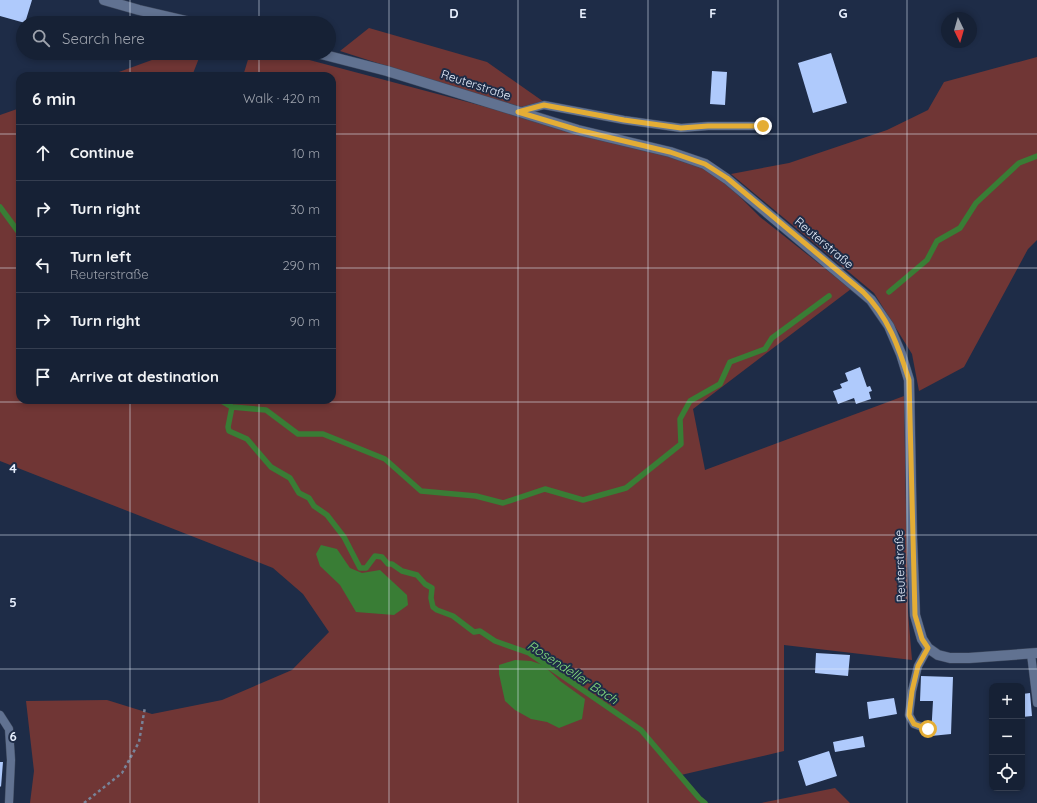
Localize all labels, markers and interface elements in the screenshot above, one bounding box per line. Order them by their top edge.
text: D [449,5,459,21]
text: E [579,5,587,21]
text: F [709,5,717,21]
text: G [838,5,848,21]
north arrow [941,12,977,48]
search box [16,16,336,60]
icon: search [30,27,52,49]
text: Search here [62,29,145,48]
street label: Reuterstraße [439,66,513,103]
text: 6 min [32,88,76,109]
text: Walk · 420 m [243,90,320,106]
route end [754,117,772,135]
icon: ahead [32,142,54,164]
text: Continue [70,143,134,162]
text: 10 m [292,145,320,161]
icon: right [32,198,54,220]
text: Turn right [70,199,141,218]
text: 30 m [290,201,320,217]
street label: Reuterstraße [792,214,857,272]
text: Turn left [70,247,132,266]
icon: left [32,254,54,276]
text: 290 m [282,257,320,273]
text: Reuterstraße [70,266,149,282]
icon: right [32,310,54,332]
text: Turn right [70,311,141,330]
text: 90 m [290,313,320,329]
icon: arrive [32,366,54,388]
text: Arrive at destination [70,367,219,386]
text: 4 [9,460,17,476]
street label: Reuterstraße [891,529,908,603]
text: 5 [9,594,17,610]
water label: Rosendeller Bach [525,637,622,708]
map controls [989,683,1025,791]
button: + [989,683,1025,719]
button: − [989,719,1025,755]
route start [919,720,937,738]
text: 6 [9,728,17,744]
button: locate [989,755,1025,791]

